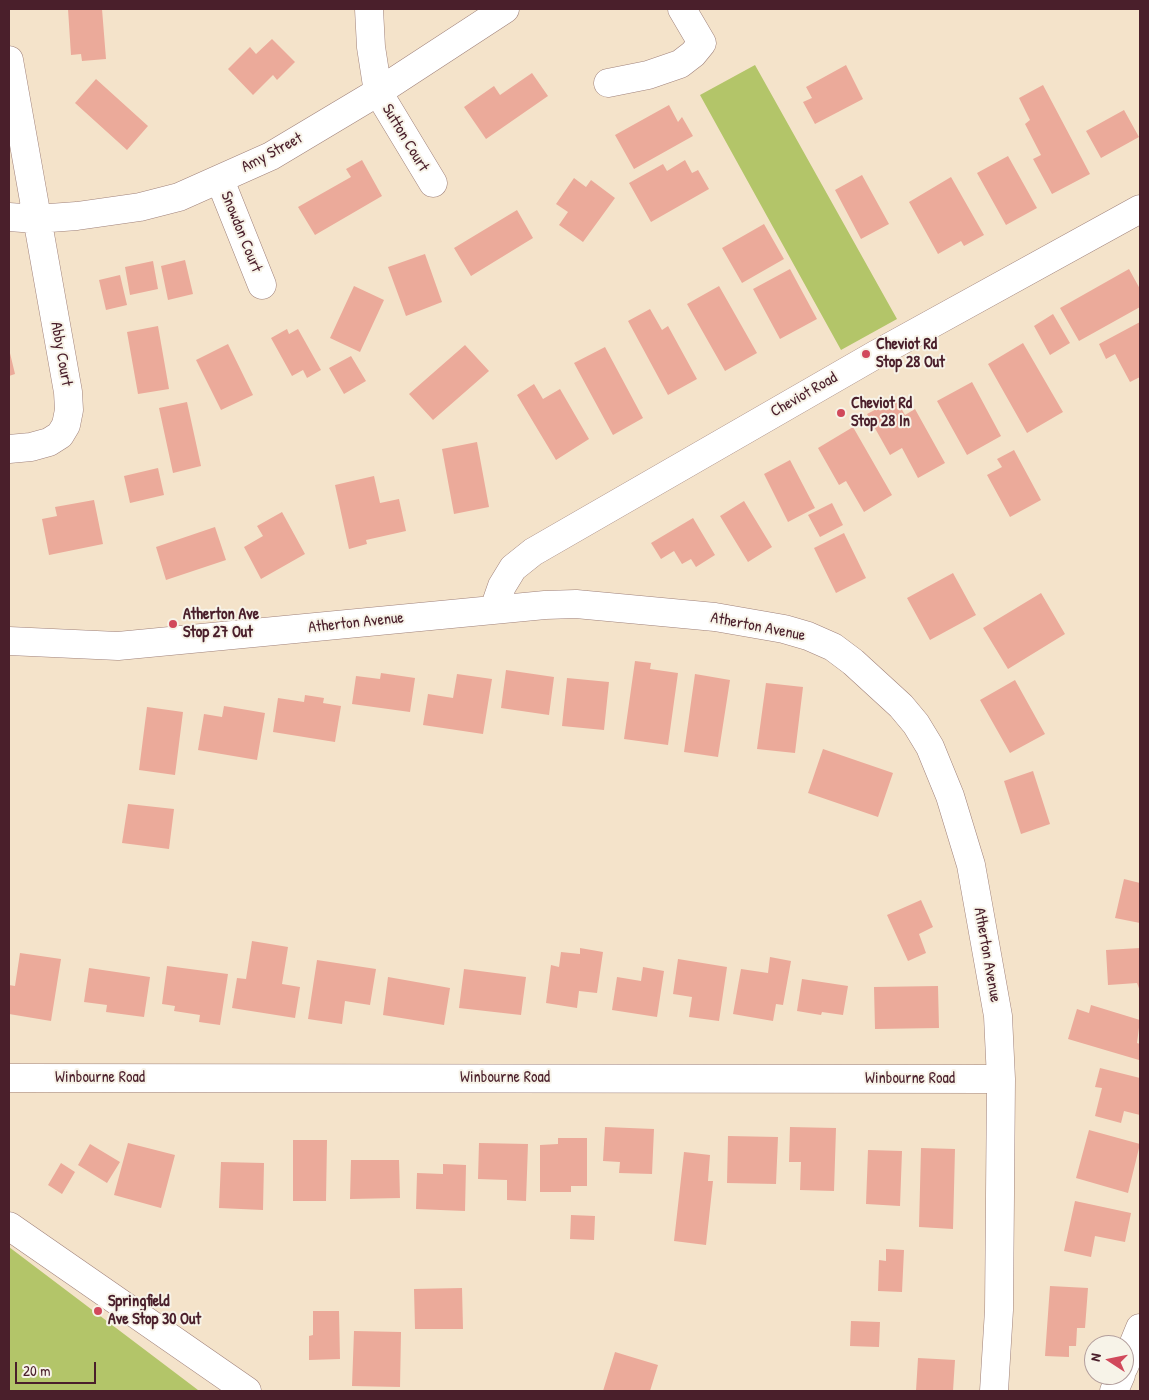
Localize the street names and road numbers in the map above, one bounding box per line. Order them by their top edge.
street label: Sutton Court [377,101,433,175]
street label: Amy Street [238,129,306,177]
street label: Snowdon Court [216,189,266,275]
street label: Abby Court [46,320,76,388]
street label: Cheviot Road [767,368,841,422]
street label: Atherton Avenue [307,608,405,638]
street label: Atherton Avenue [709,608,807,646]
street label: Atherton Avenue [969,906,1005,1004]
street label: Winbourne Road [55,1068,145,1088]
street label: Winbourne Road [460,1068,550,1088]
street label: Winbourne Road [865,1069,955,1089]

